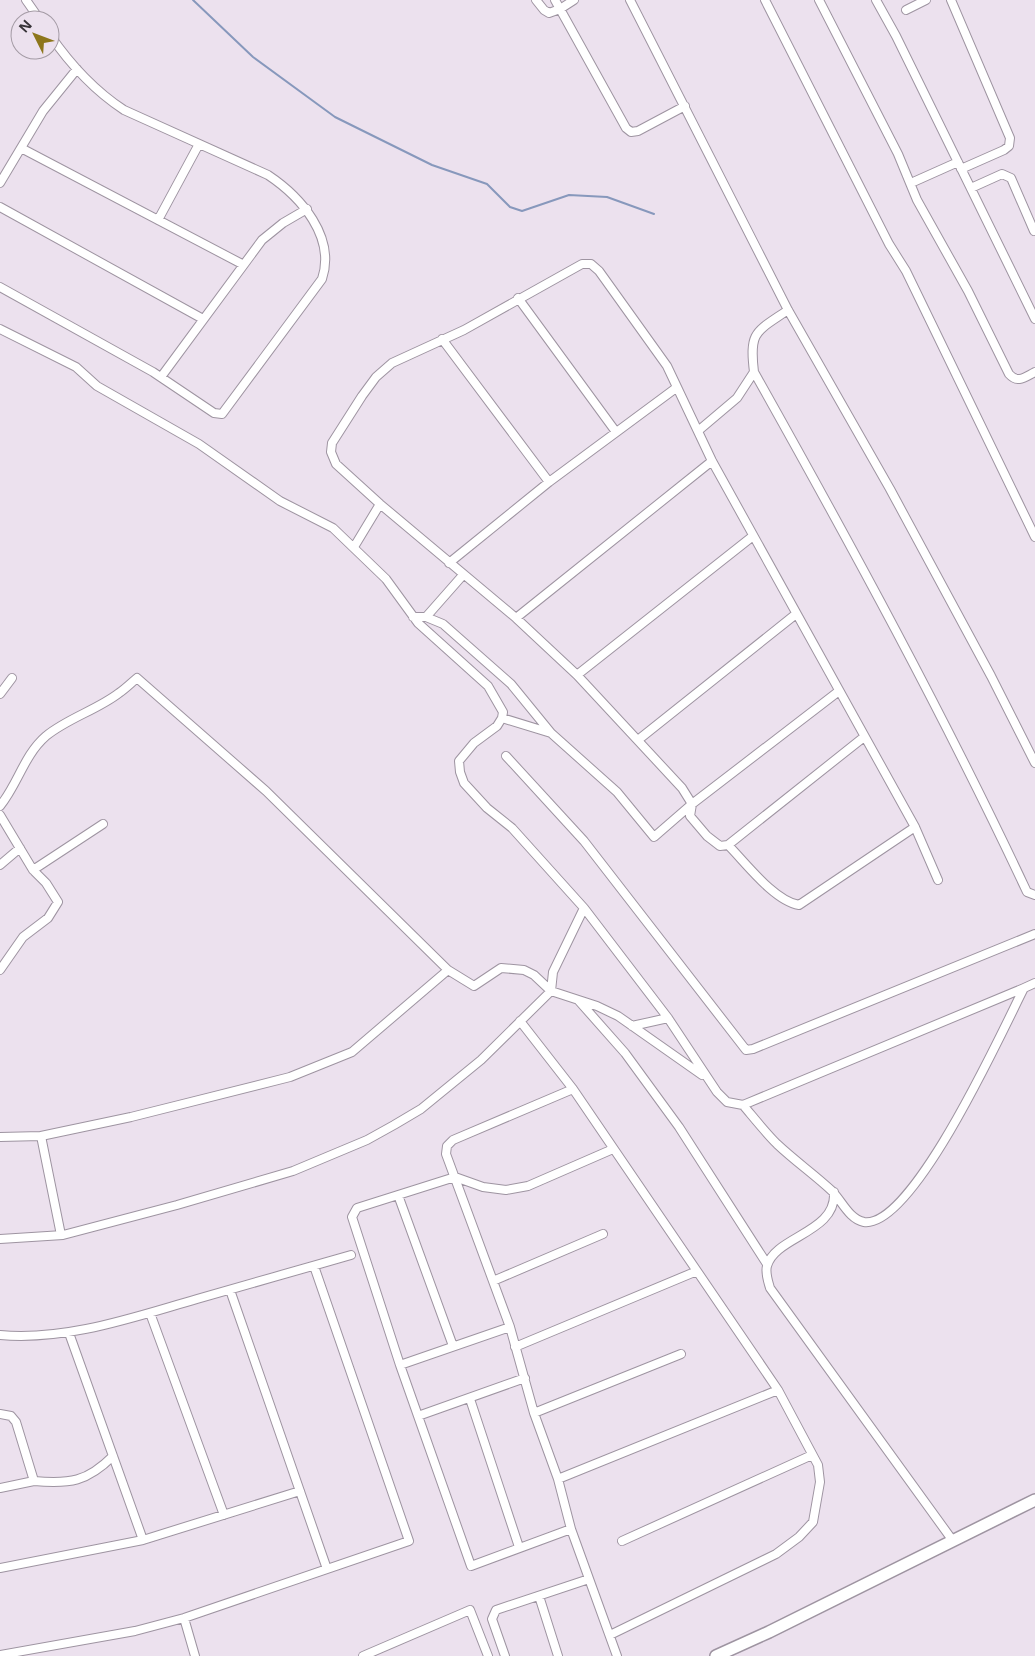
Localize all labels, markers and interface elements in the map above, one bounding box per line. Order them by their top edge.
north arrow [10,10,60,60]
text: N [14,15,36,37]

